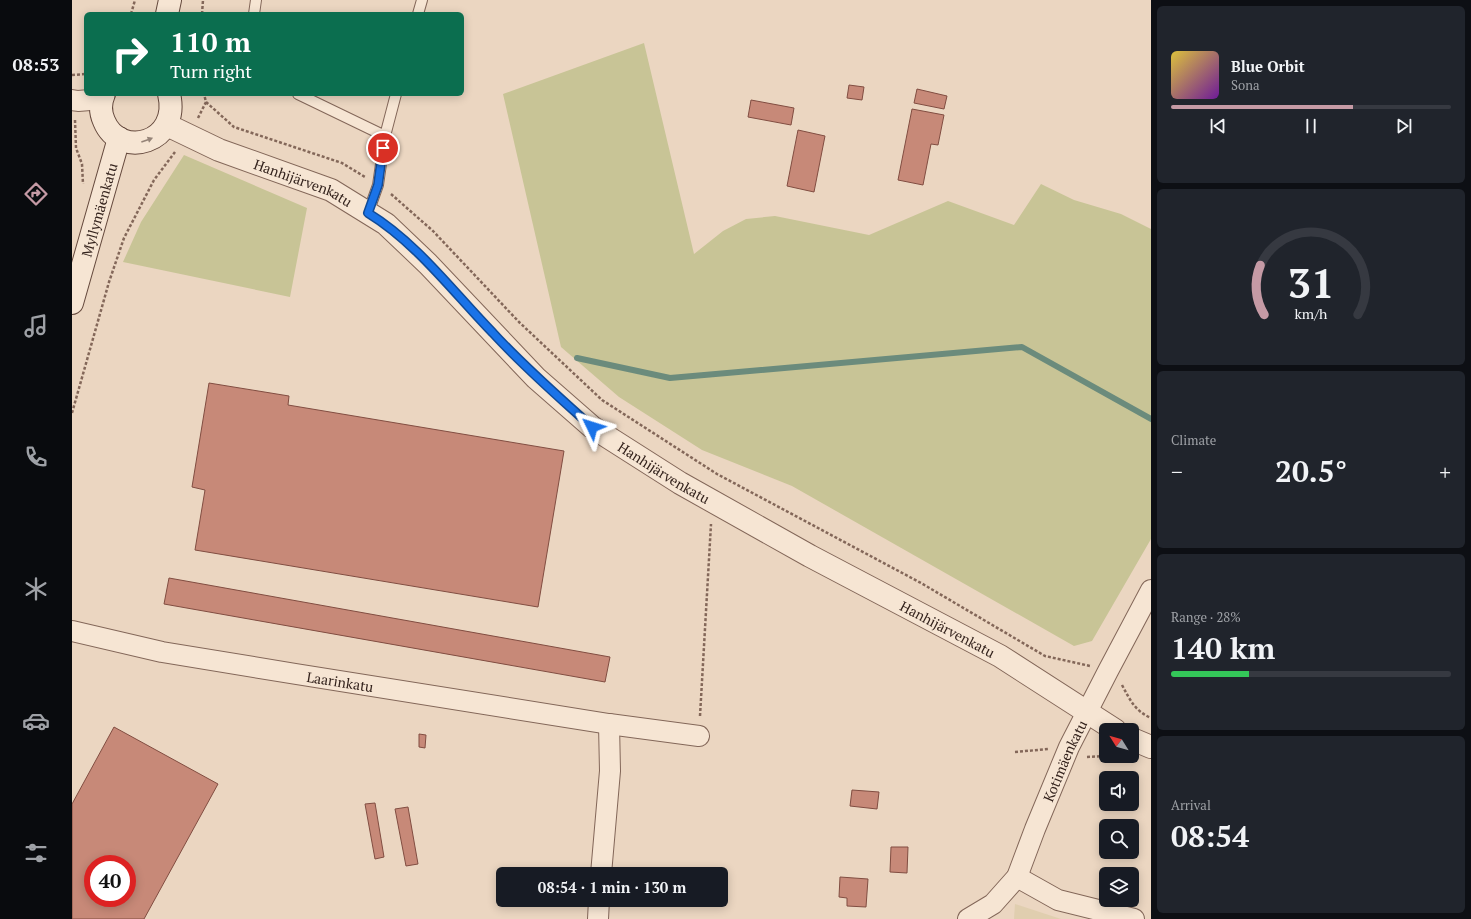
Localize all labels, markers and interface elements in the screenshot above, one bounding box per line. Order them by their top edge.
text: 110 m [170,23,251,60]
icon: right [104,28,156,80]
text: 08:53 [13,52,59,76]
text: Blue Orbit [1231,56,1305,76]
text: Turn right [170,59,252,83]
text: Sona [1231,76,1259,94]
icon: previous [1207,115,1229,137]
icon: pause [1300,115,1322,137]
icon: next [1393,115,1415,137]
pin [366,131,400,165]
one-way arrow [142,137,154,143]
icon: arrive [372,137,394,159]
street label: Hanhijärvenkatu [252,154,356,211]
street label: Myllymäenkatu [76,161,121,259]
icon: directions [22,180,50,208]
text: 31 [1287,255,1335,310]
text: km/h [1295,303,1328,322]
icon: music [22,312,50,340]
position arrow [571,406,613,448]
text: Climate [1171,431,1216,449]
street label: Hanhijärvenkatu [615,437,714,508]
icon: phone [22,443,50,471]
text: 20.5° [1275,451,1347,491]
text: − [1171,457,1183,486]
text: + [1439,457,1451,486]
icon: climate [22,575,50,603]
street label: Hanhijärvenkatu [897,596,999,661]
text: Range · 28% [1171,608,1241,626]
text: 140 km [1171,628,1275,668]
street label: Laarinkatu [305,666,375,696]
icon: car [22,707,50,735]
street label: Kotimäenkatu [1038,716,1091,804]
north arrow [1099,723,1139,763]
map controls [1099,723,1139,907]
button: sound [1099,771,1139,811]
text: Arrival [1171,796,1211,814]
text: 08:54 [1171,816,1249,856]
button: search [1099,819,1139,859]
icon: filters [22,839,50,867]
speed limit sign: 40 [84,855,136,907]
button: layers [1099,867,1139,907]
text: 08:54 · 1 min · 130 m [538,877,686,897]

